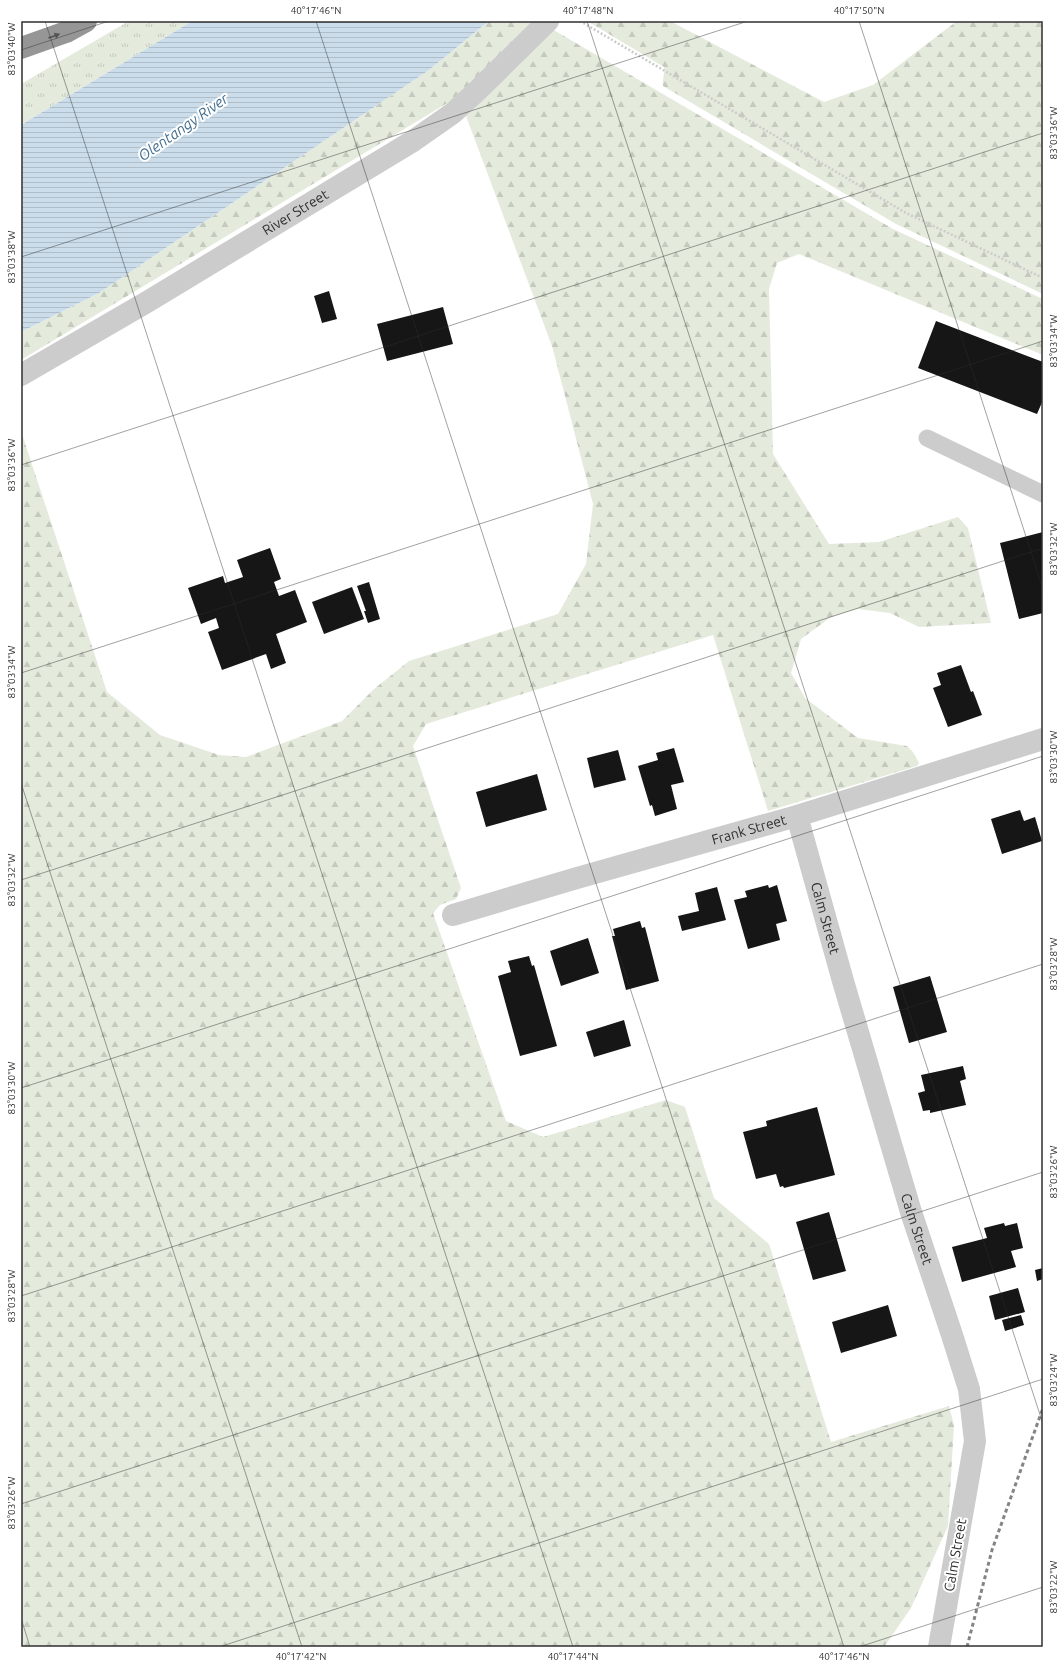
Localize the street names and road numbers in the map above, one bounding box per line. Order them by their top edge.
street label: River Street [259,186,332,238]
street label: Frank Street [710,811,789,848]
street label: Calm Street [808,880,843,956]
street label: Calm Street [898,1191,936,1267]
street label: Calm Street [941,1517,969,1593]

